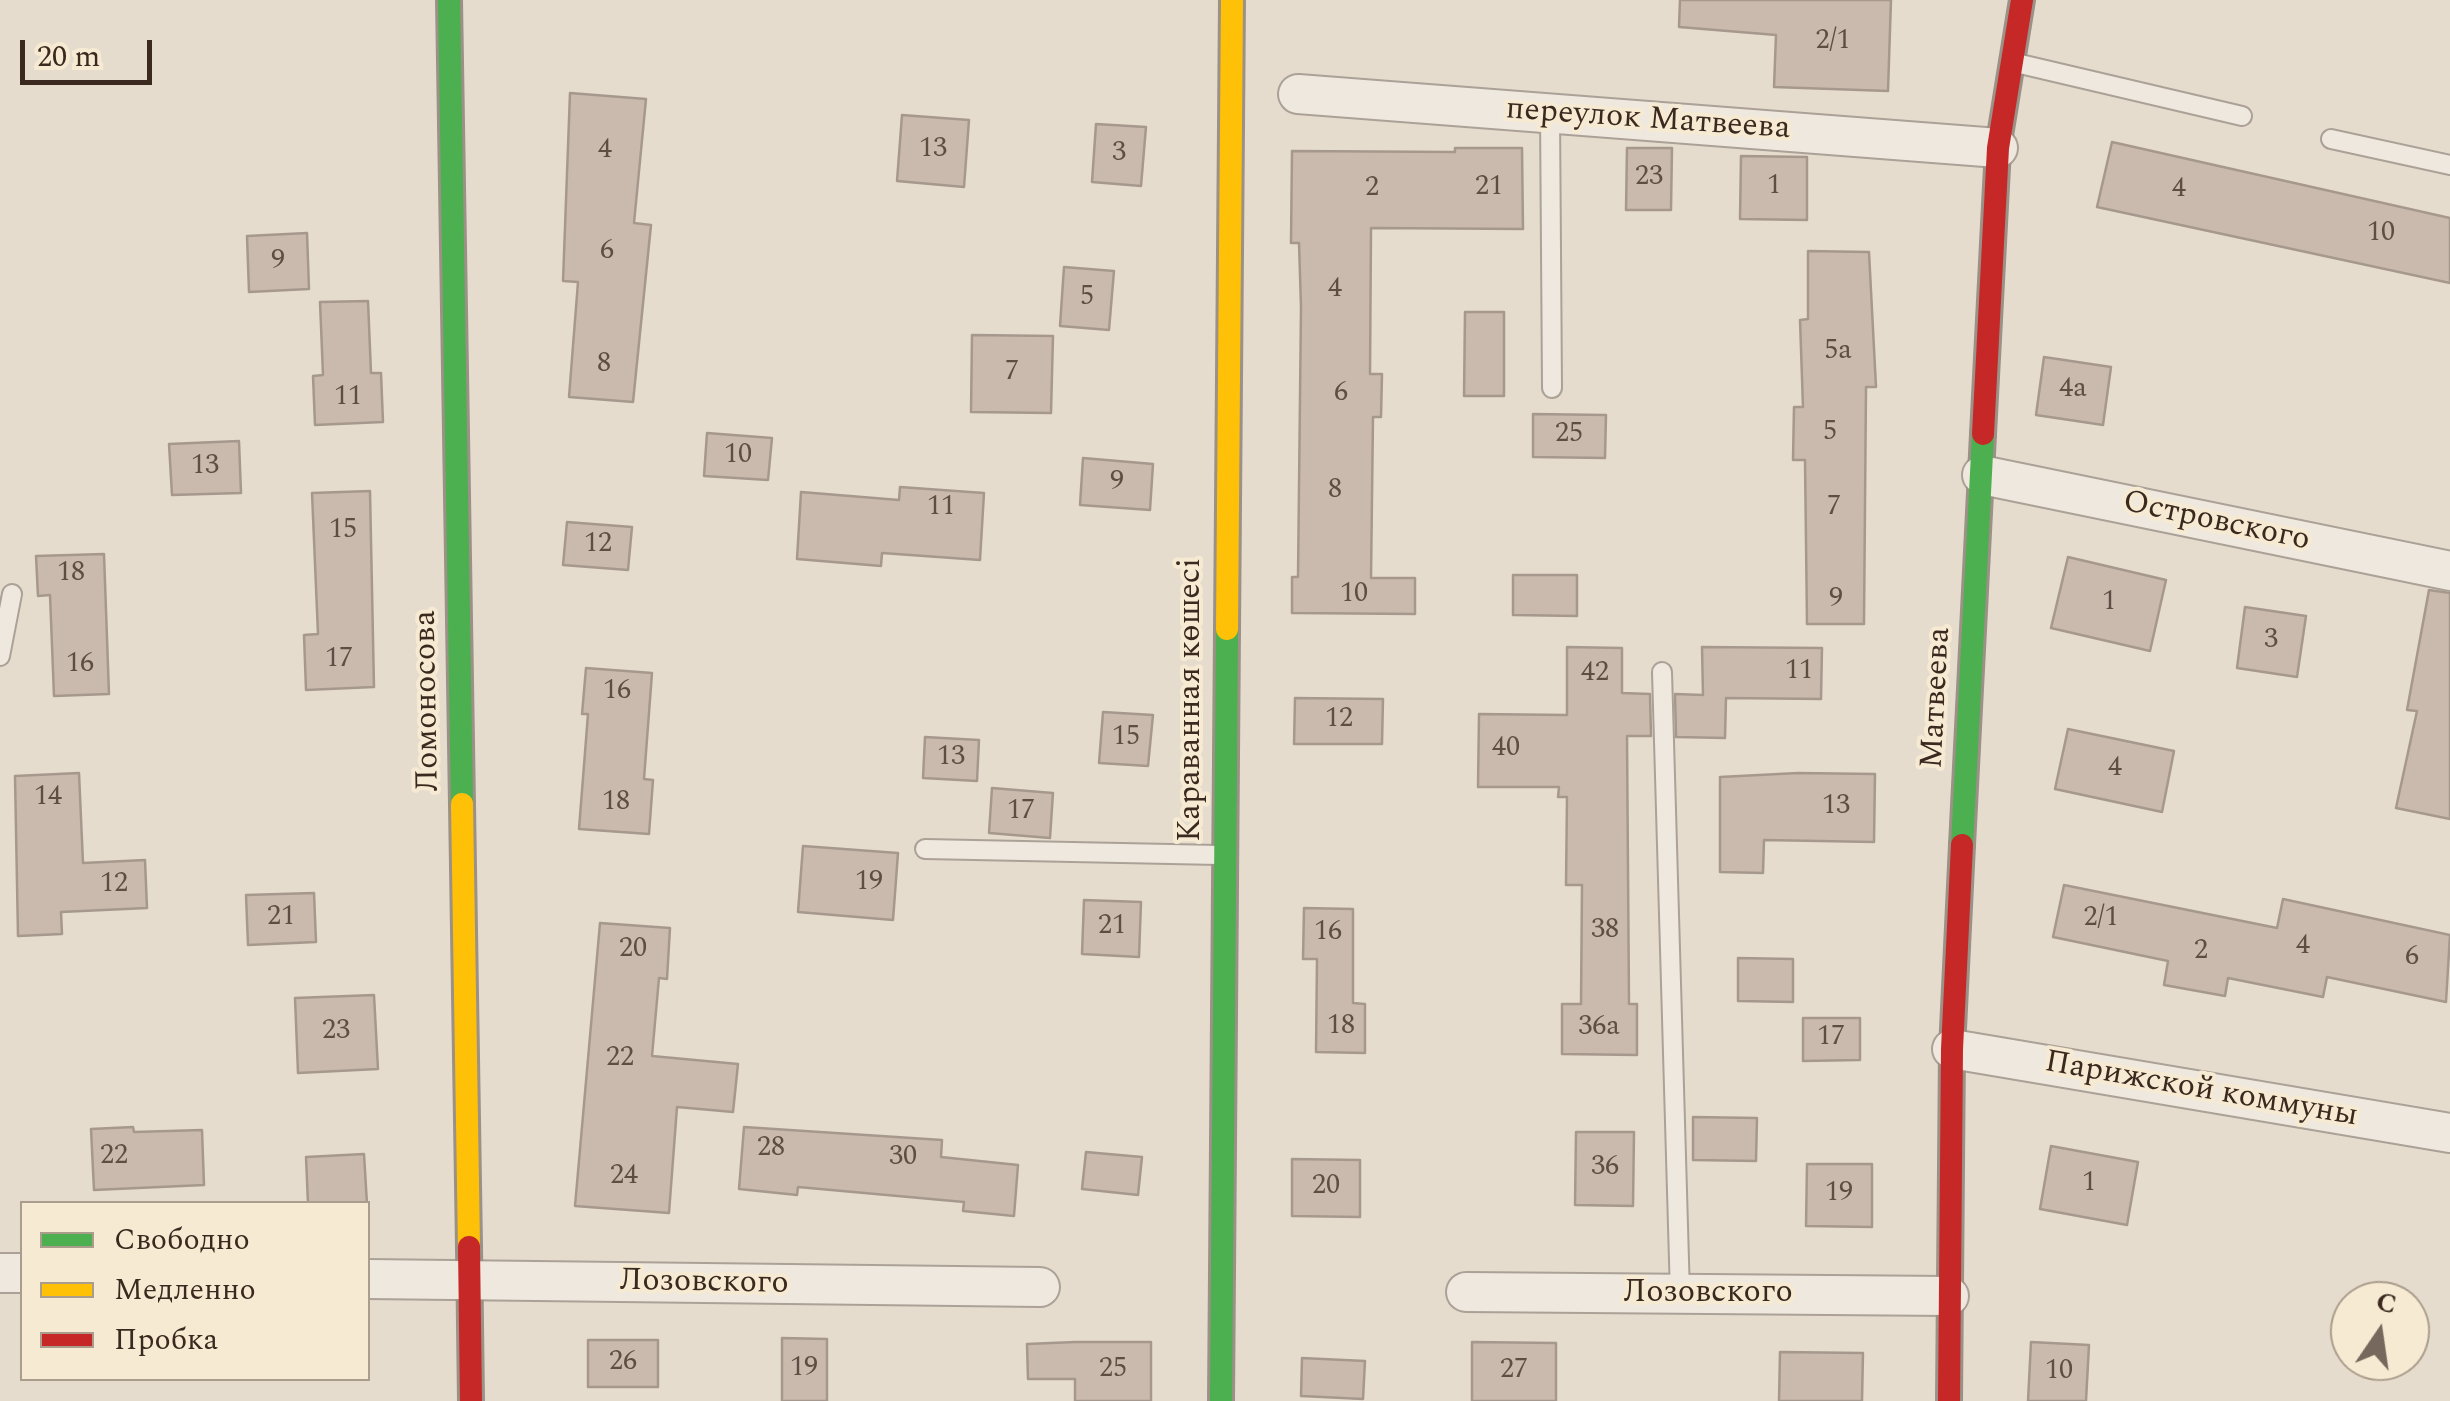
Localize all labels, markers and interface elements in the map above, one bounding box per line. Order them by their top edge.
scale bar [25,20,158,82]
house number: 2/1 [1816,26,1850,60]
text: 20 m [37,34,100,80]
street label: переулок Матвеева [1504,92,1792,150]
house number: 13 [919,134,947,168]
house number: 4 [598,135,612,169]
house number: 3 [1112,138,1126,172]
house number: 23 [1635,162,1663,196]
house number: 1 [1767,171,1781,205]
house number: 21 [1475,172,1503,206]
house number: 2 [1365,173,1379,207]
house number: 4 [2172,174,2186,208]
house number: 10 [2367,218,2395,252]
house number: 6 [600,236,614,270]
house number: 9 [271,246,285,280]
house number: 4 [1328,274,1342,308]
house number: 5 [1080,282,1094,316]
house number: 5а [1824,336,1852,370]
house number: 8 [597,349,611,383]
house number: 7 [1005,357,1019,391]
house number: 4а [2059,374,2087,408]
house number: 6 [1334,378,1348,412]
house number: 11 [334,382,362,416]
house number: 5 [1823,417,1837,451]
house number: 25 [1555,419,1583,453]
house number: 10 [724,440,752,474]
house number: 13 [191,451,219,485]
house number: 9 [1110,467,1124,501]
house number: 8 [1328,475,1342,509]
street label: Островского [2119,484,2313,562]
house number: 11 [927,492,955,526]
house number: 7 [1827,492,1841,526]
house number: 15 [329,515,357,549]
house number: 12 [584,529,612,563]
house number: 18 [57,558,85,592]
street label: Караванная көшесі [1174,558,1212,842]
house number: 10 [1340,579,1368,613]
house number: 9 [1829,584,1843,618]
house number: 1 [2102,587,2116,621]
street label: Ломоносова [408,610,450,792]
house number: 3 [2264,625,2278,659]
street label: Матвеева [1915,626,1961,770]
house number: 17 [325,644,353,678]
house number: 16 [66,649,94,683]
house number: 11 [1785,656,1813,690]
house number: 42 [1581,658,1609,692]
house number: 16 [603,676,631,710]
house number: 12 [1325,704,1353,738]
house number: 15 [1112,722,1140,756]
house number: 40 [1492,733,1520,767]
house number: 13 [937,742,965,776]
house number: 4 [2108,753,2122,787]
house number: 14 [34,782,62,816]
house number: 18 [602,787,630,821]
house number: 13 [1822,791,1850,825]
house number: 17 [1007,796,1035,830]
house number: 19 [855,867,883,901]
house number: 12 [100,869,128,903]
house number: 21 [267,902,295,936]
house number: 2/1 [2084,903,2118,937]
house number: 21 [1098,911,1126,945]
house number: 38 [1591,915,1619,949]
house number: 16 [1314,917,1342,951]
house number: 4 [2296,931,2310,965]
house number: 20 [619,934,647,968]
house number: 2 [2194,936,2208,970]
house number: 6 [2405,942,2419,976]
house number: 18 [1327,1011,1355,1045]
house number: 36а [1578,1012,1620,1046]
house number: 23 [322,1016,350,1050]
house number: 17 [1817,1022,1845,1056]
house number: 22 [606,1043,634,1077]
street label: Парижской коммуны [2042,1045,2360,1137]
house number: 28 [757,1133,785,1167]
house number: 22 [100,1141,128,1175]
house number: 30 [889,1142,917,1176]
house number: 36 [1591,1152,1619,1186]
house number: 24 [610,1161,638,1195]
house number: 1 [2082,1168,2096,1202]
house number: 20 [1312,1171,1340,1205]
house number: 19 [1825,1178,1853,1212]
legend [20,1201,370,1381]
text: Свободно [114,1217,250,1263]
street label: Лозовского [619,1263,789,1305]
text: Медленно [114,1267,256,1313]
street label: Лозовского [1623,1276,1793,1314]
text: С [2372,1280,2401,1326]
north arrow [2330,1281,2430,1381]
text: Пробка [114,1317,218,1363]
house number: 26 [609,1347,637,1381]
house number: 19 [790,1353,818,1387]
house number: 25 [1099,1354,1127,1388]
house number: 27 [1500,1355,1528,1389]
house number: 10 [2045,1356,2073,1390]

